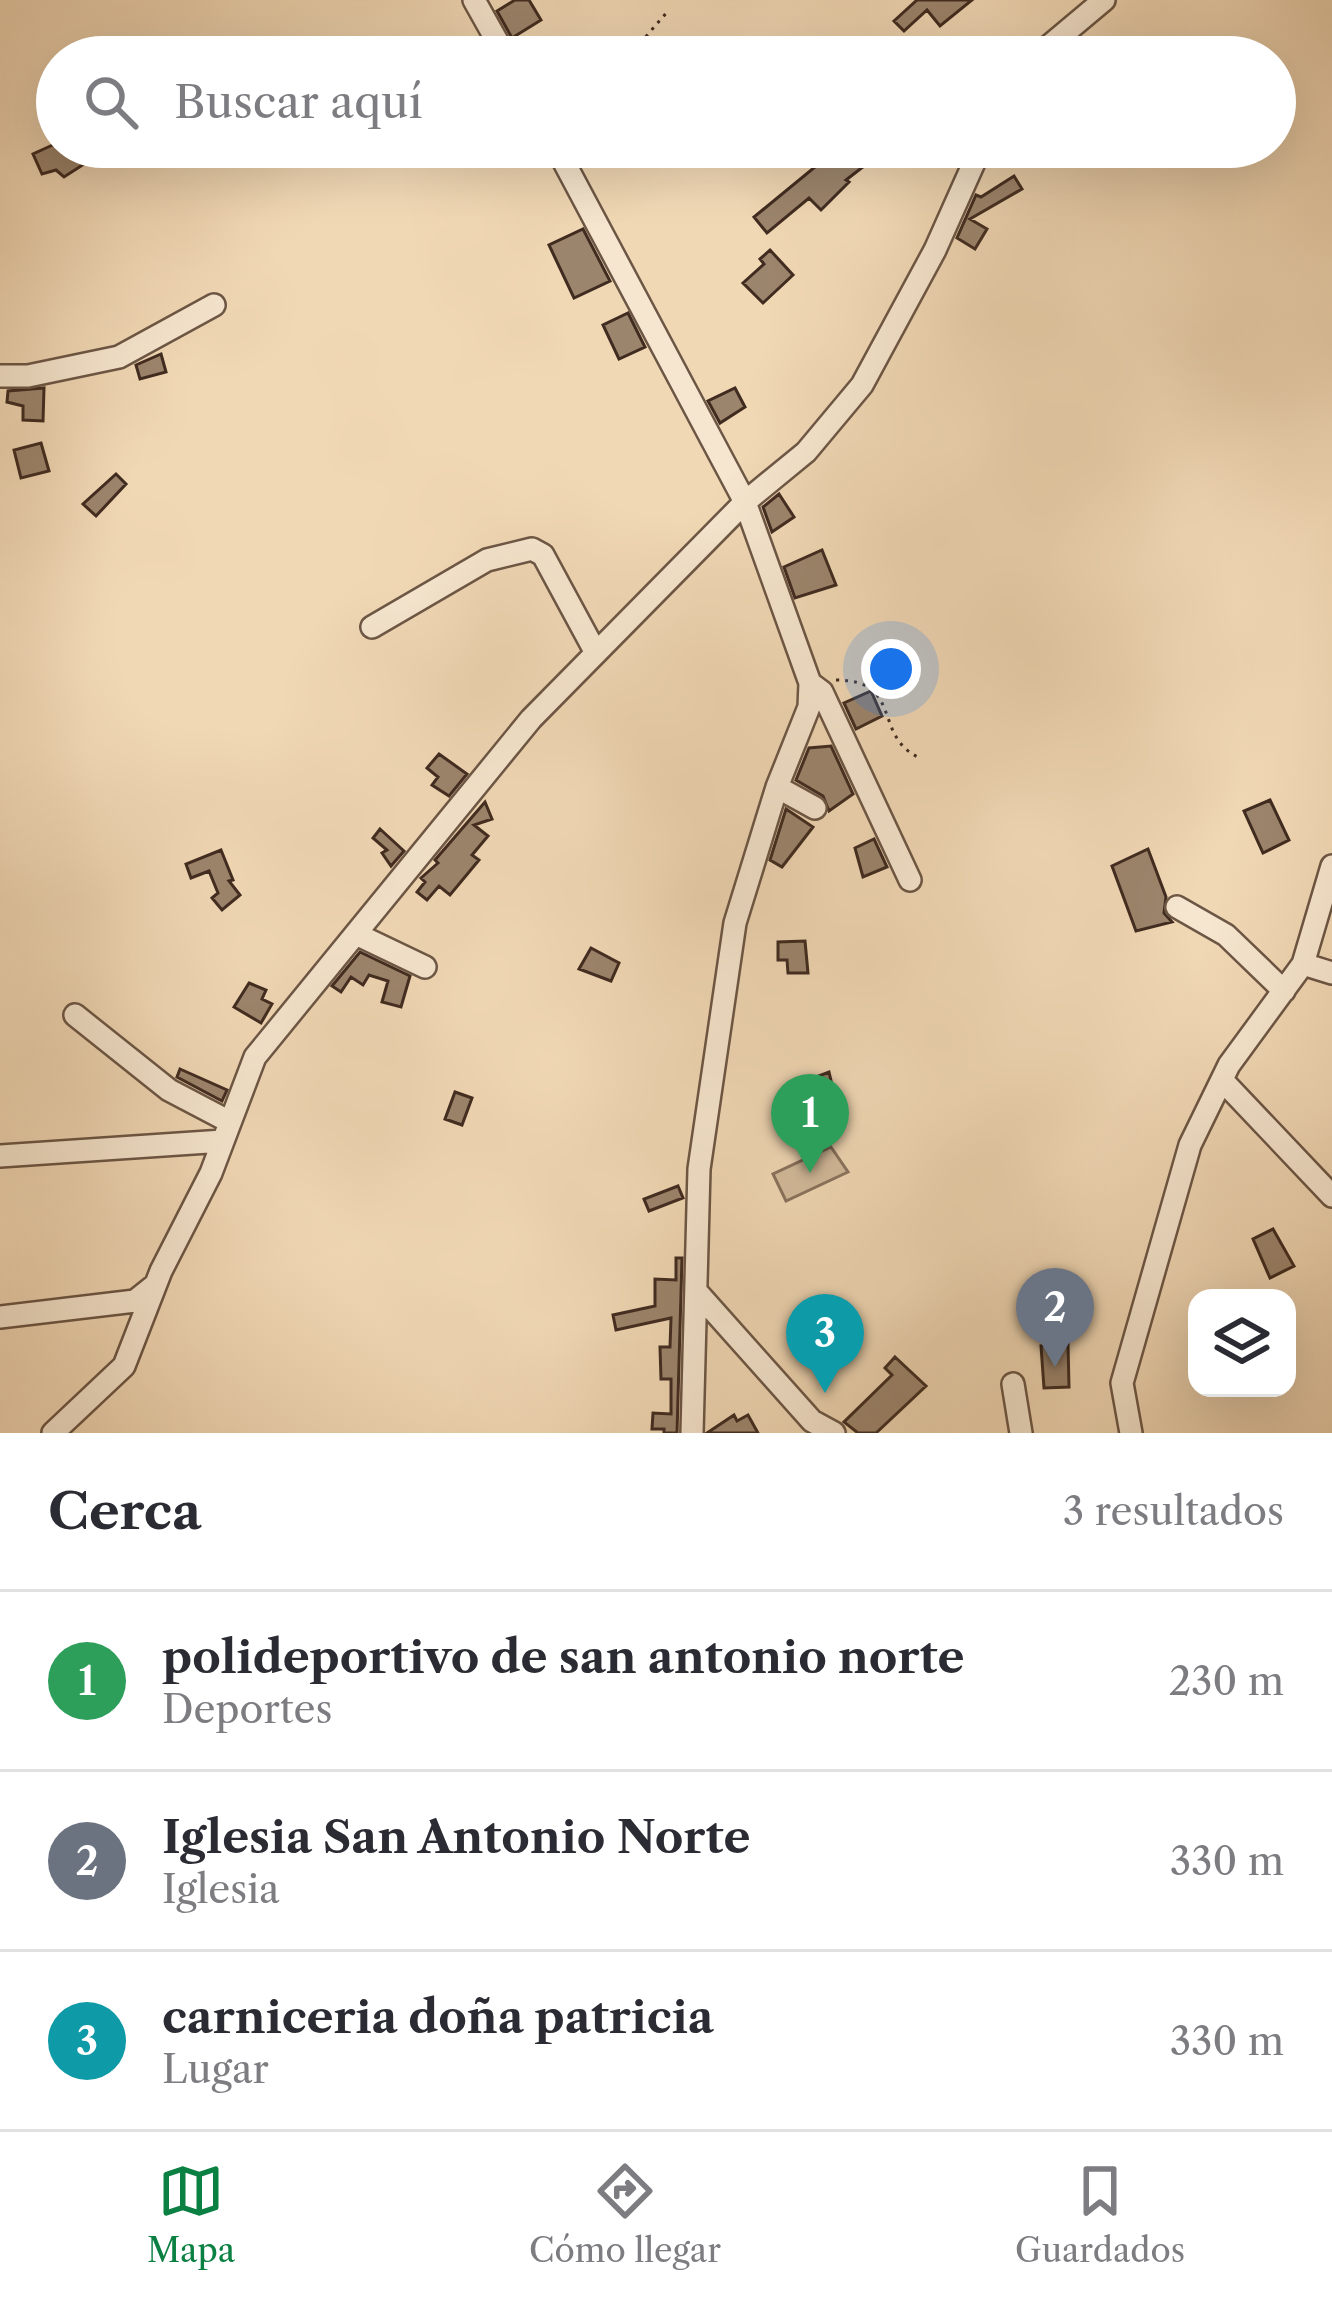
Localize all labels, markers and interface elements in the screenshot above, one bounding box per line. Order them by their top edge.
search box [36,36,1296,168]
icon: search [78,69,144,135]
text: Buscar aquí [174,74,423,130]
your location [861,639,921,699]
pin: 1 [771,1074,849,1173]
pin: 2 [1016,1268,1094,1367]
map controls [1188,1289,1296,1397]
button: layers [1188,1289,1296,1397]
pin: 3 [786,1294,864,1393]
text: Cerca [48,1480,202,1542]
text: 3 resultados [1063,1487,1284,1535]
text: polideportivo de san antonio norte [162,1629,964,1685]
text: 1 [78,1657,96,1705]
text: 230 m [1169,1657,1284,1705]
text: Deportes [162,1685,332,1733]
text: Iglesia San Antonio Norte [162,1809,750,1865]
text: 2 [75,1837,99,1885]
text: 330 m [1170,1837,1284,1885]
text: Iglesia [162,1865,280,1913]
text: carniceria doña patricia [162,1989,714,2045]
text: 3 [76,2017,98,2065]
text: 330 m [1170,2017,1284,2065]
text: Lugar [162,2045,269,2093]
tab: Mapa [147,2158,235,2271]
tab: Cómo llegar [529,2158,721,2271]
tab: Guardados [1015,2158,1185,2271]

